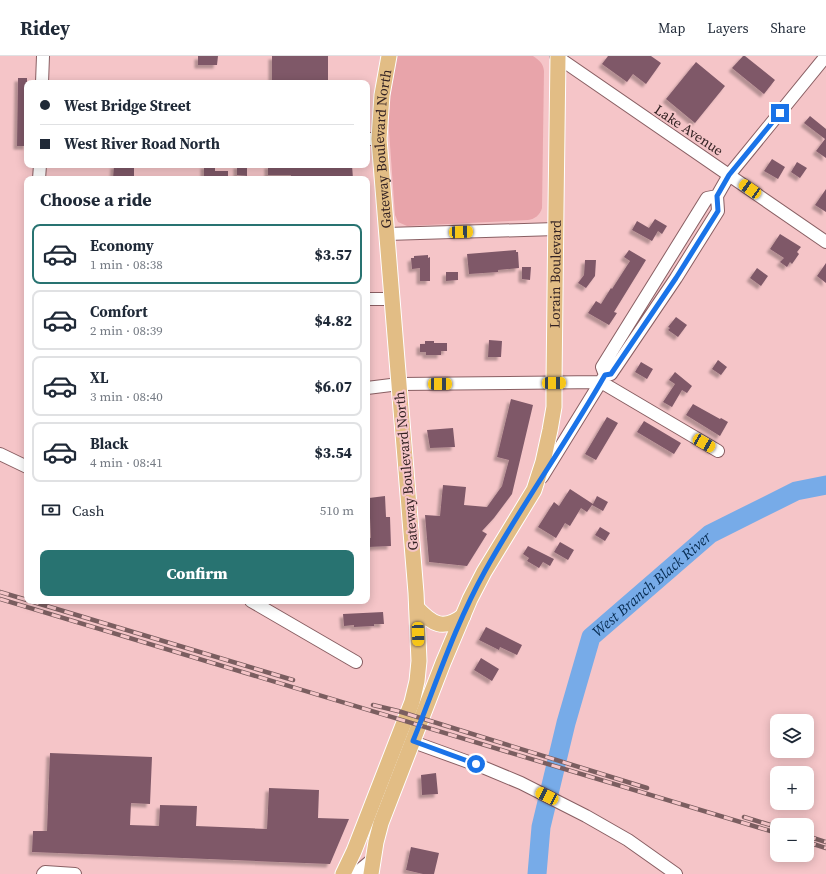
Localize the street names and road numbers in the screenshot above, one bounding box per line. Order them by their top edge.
street label: Gateway Boulevard North [369,67,396,229]
street label: Lake Avenue [651,100,727,160]
street label: Lorain Boulevard [545,220,566,328]
street label: Gateway Boulevard North [389,391,423,551]

